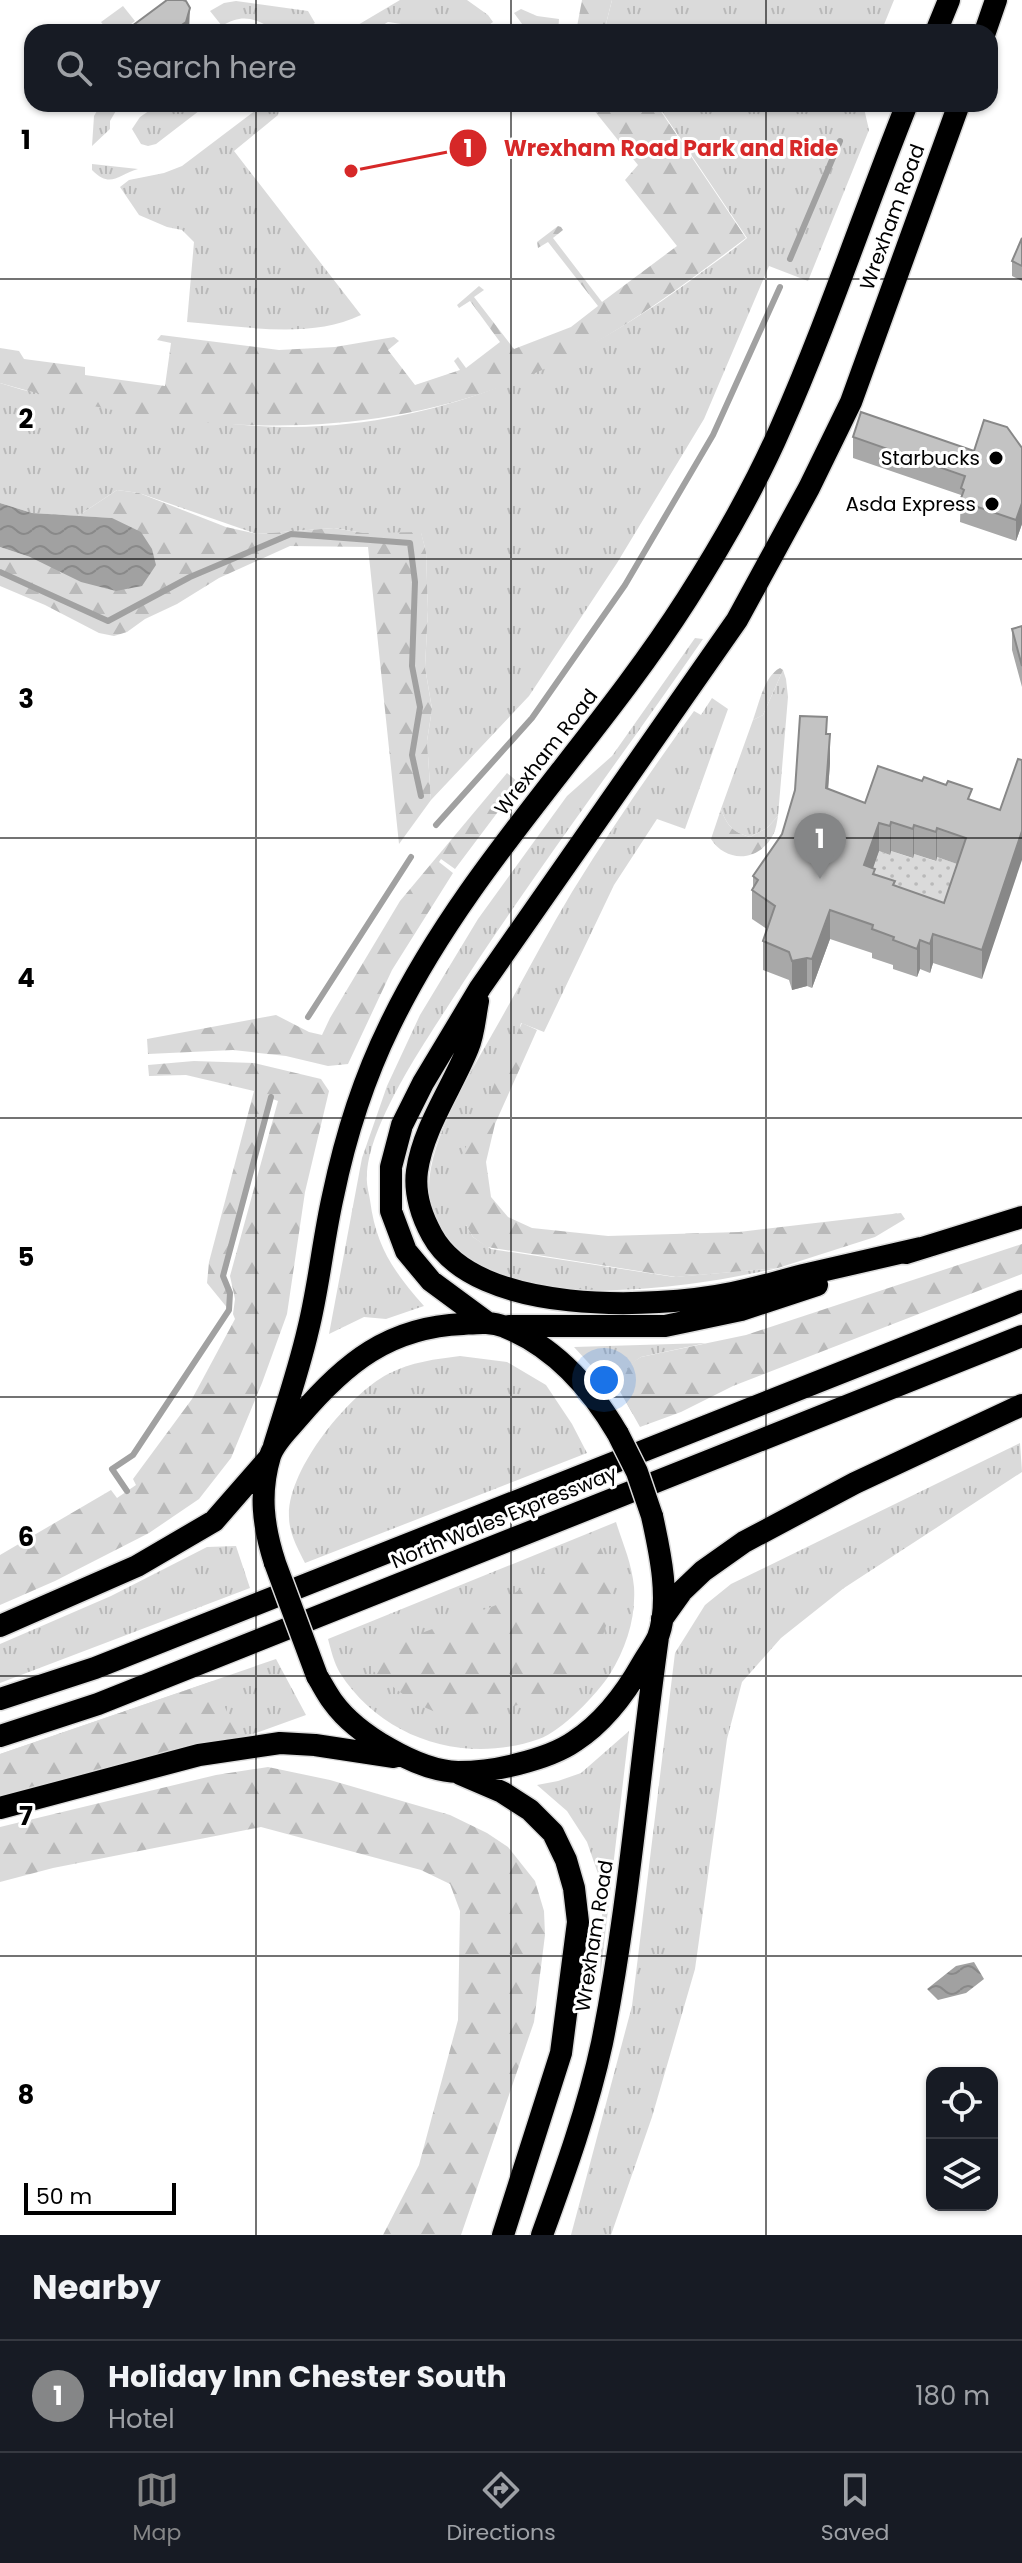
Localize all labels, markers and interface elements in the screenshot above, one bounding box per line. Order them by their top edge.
search box [24,24,998,112]
icon: search [52,46,96,90]
text: Search here [116,46,297,89]
text: 1 [21,122,31,158]
callout: Wrexham Road Park and Ride [448,125,854,171]
text: 1 [463,132,473,165]
text: Wrexham Road Park and Ride [504,133,838,164]
street label: Wrexham Road [853,140,931,294]
text: 2 [19,401,34,437]
place label: Starbucks [881,444,980,472]
marker: Starbucks [987,449,1005,467]
place label: Asda Express [846,490,976,518]
marker: Asda Express [983,495,1001,513]
text: 3 [18,681,34,717]
street label: Wrexham Road [488,683,604,821]
pin: 1 [794,813,846,879]
text: 4 [17,960,35,996]
text: 5 [18,1239,34,1275]
your location [584,1360,624,1400]
street label: North Wales Expressway [387,1459,621,1575]
text: 6 [18,1519,34,1555]
text: 7 [19,1798,33,1834]
street label: Wrexham Road [568,1858,620,2014]
map controls [926,2067,998,2211]
button: locate [926,2067,998,2139]
text: 8 [18,2077,34,2113]
button: layers [926,2139,998,2211]
scale bar [24,2179,176,2215]
text: 50 m [36,2181,92,2212]
text: Nearby [32,2263,161,2311]
text: Holiday Inn Chester South [108,2355,507,2398]
text: 1 [53,2378,63,2414]
text: 180 m [915,2378,990,2414]
text: Hotel [108,2401,175,2437]
tab: Map [133,2468,181,2549]
tab: Directions [446,2468,556,2549]
tab: Saved [821,2468,889,2549]

